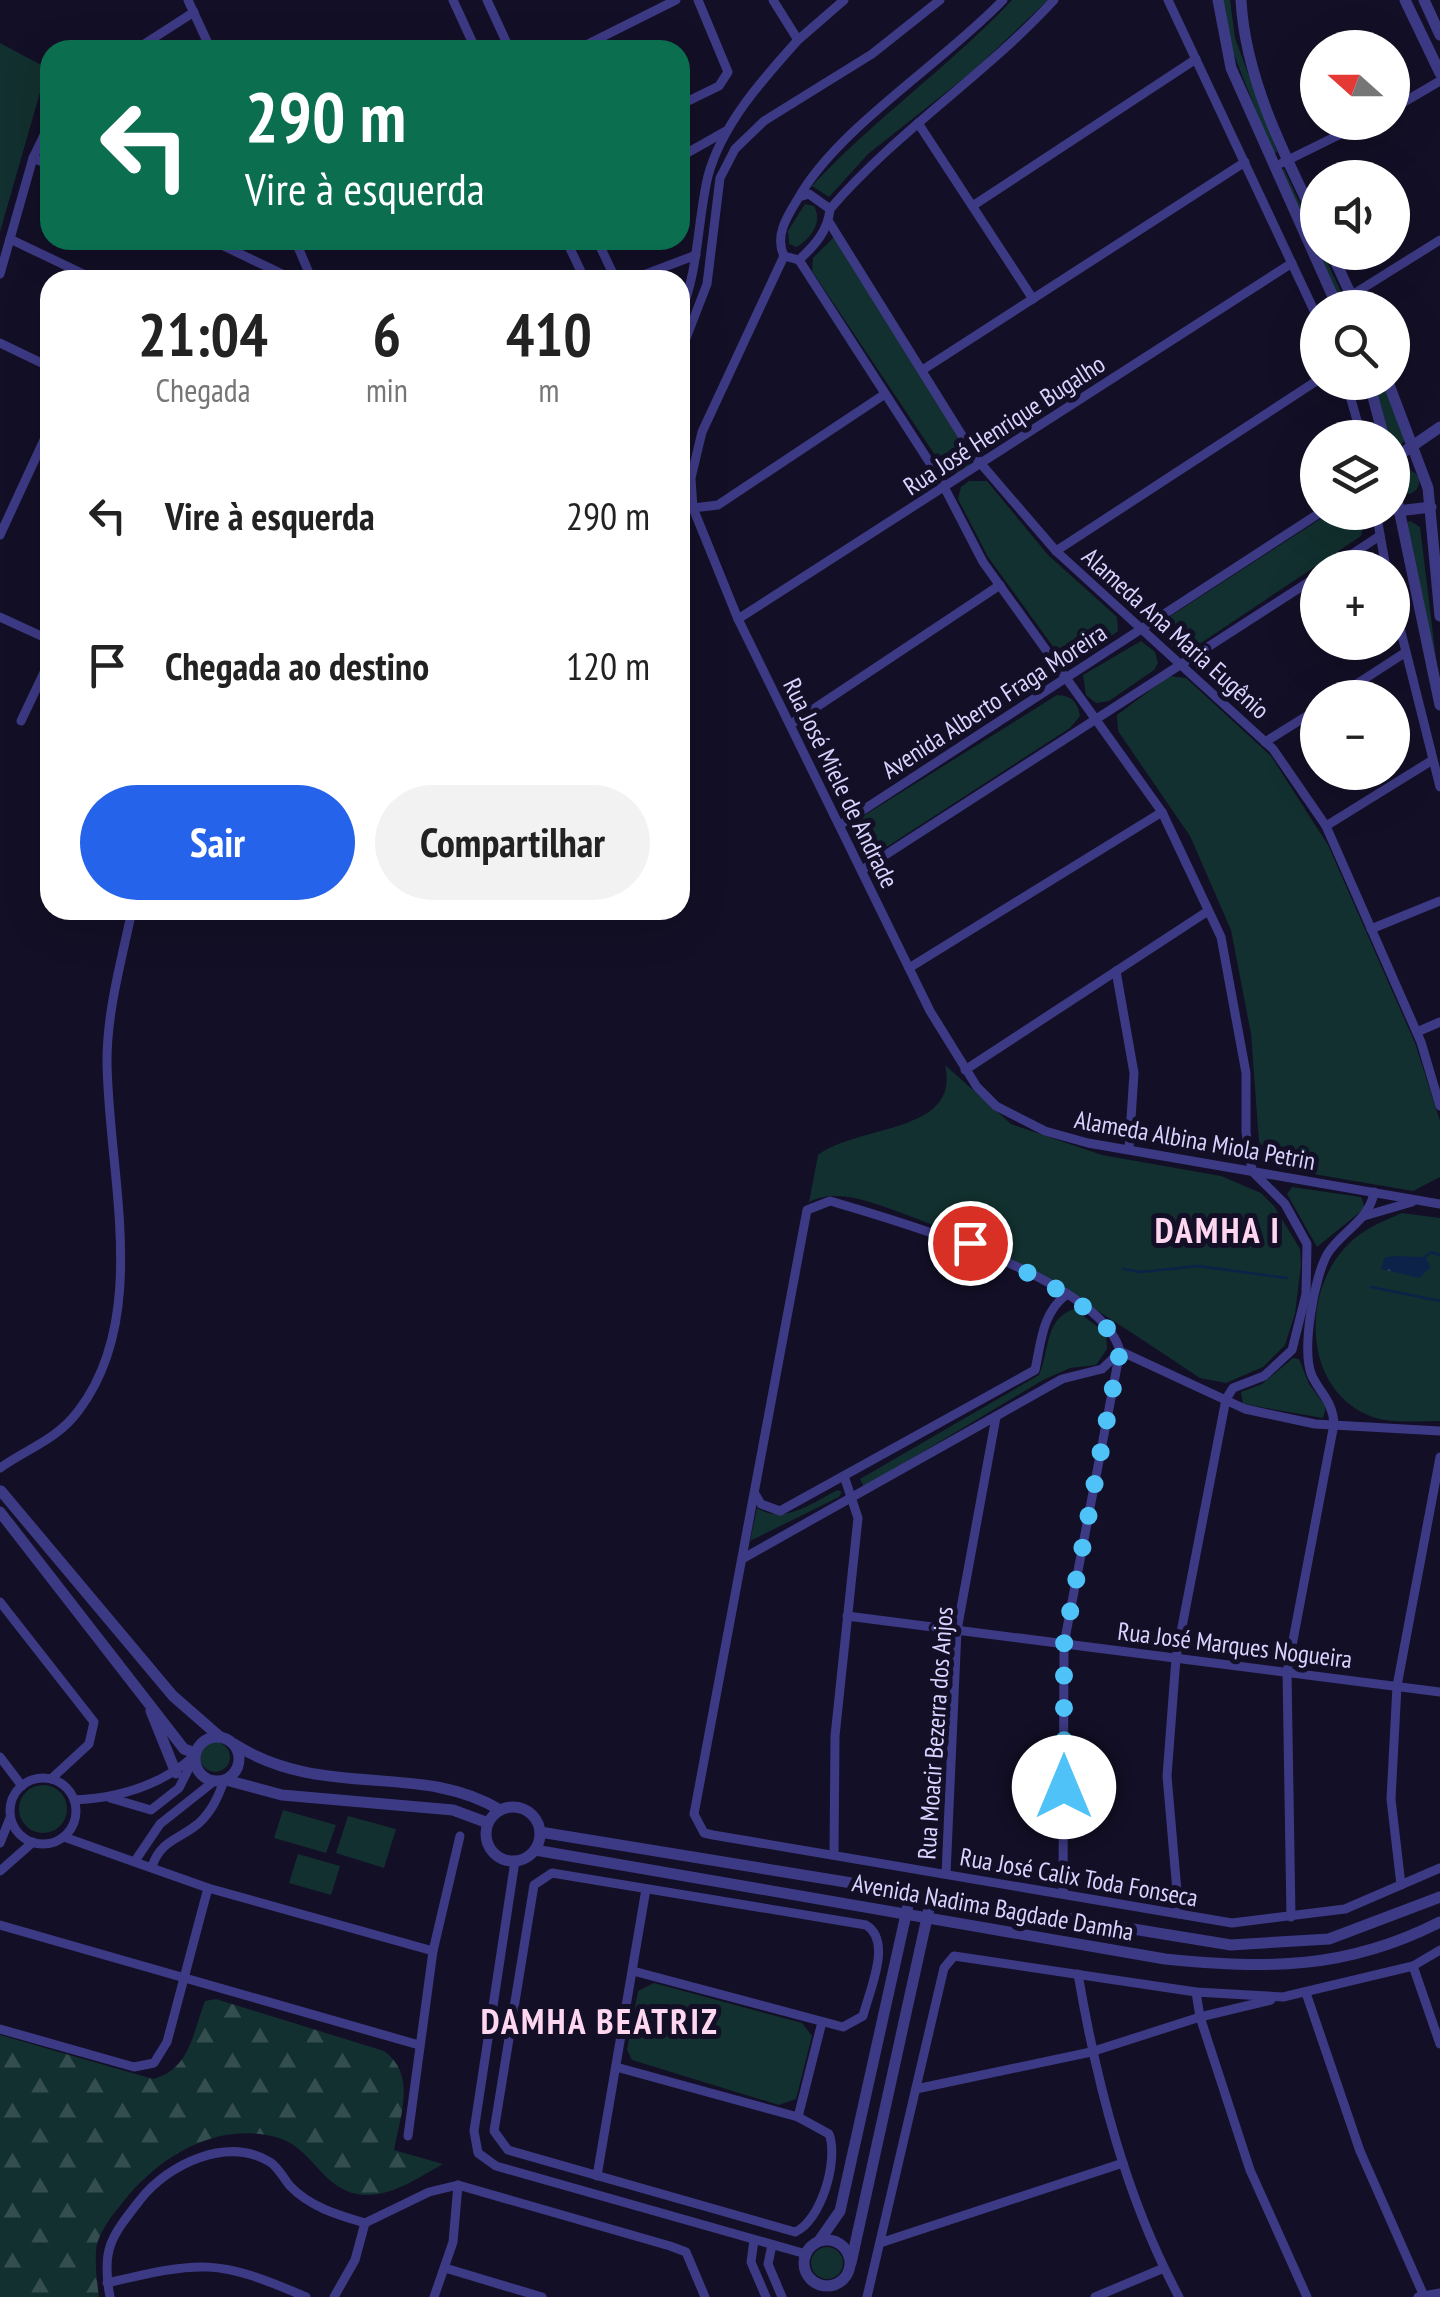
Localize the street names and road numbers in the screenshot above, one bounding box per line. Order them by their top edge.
street label: Rua José Henrique Bugalho [897,348,1111,502]
street label: Alameda Ana Maria Eugênio [1076,540,1276,726]
street label: Avenida Alberto Fraga Moreira [876,616,1112,786]
street label: Rua José Miele de Andrade [776,673,906,893]
street label: Alameda Albina Miola Petrin [1072,1103,1318,1177]
street label: Rua Moacir Bezerra dos Anjos [910,1605,960,1861]
street label: Rua José Marques Nogueira [1116,1615,1354,1675]
street label: Rua José Calix Toda Fonseca [958,1840,1200,1914]
street label: Avenida Nadima Bagdade Damha [850,1866,1136,1948]

